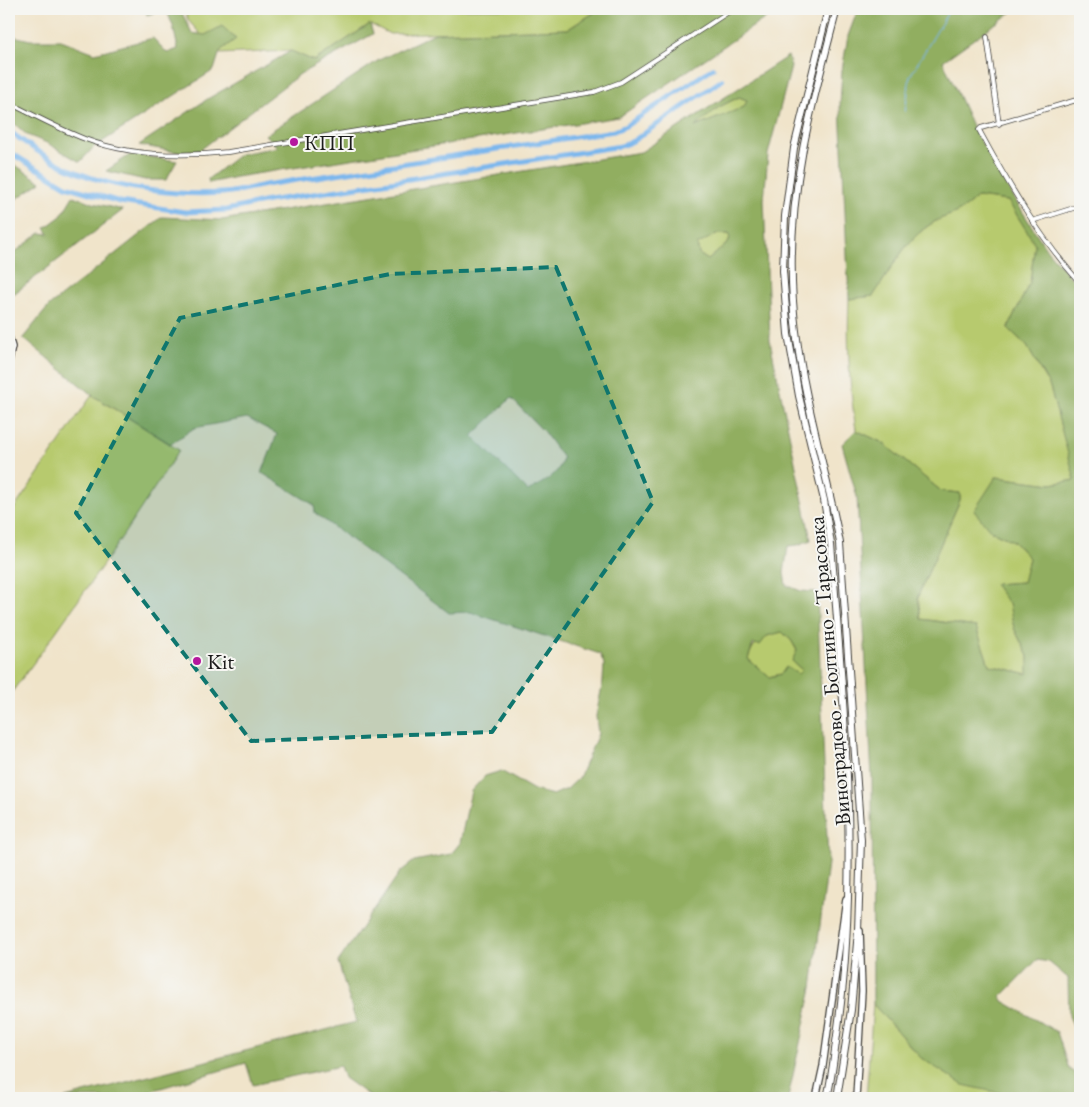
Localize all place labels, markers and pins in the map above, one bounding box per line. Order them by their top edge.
place label: КПП [304,128,355,157]
marker: КПП [288,136,300,148]
place label: Kit [207,647,234,676]
marker: Kit [191,655,203,667]

